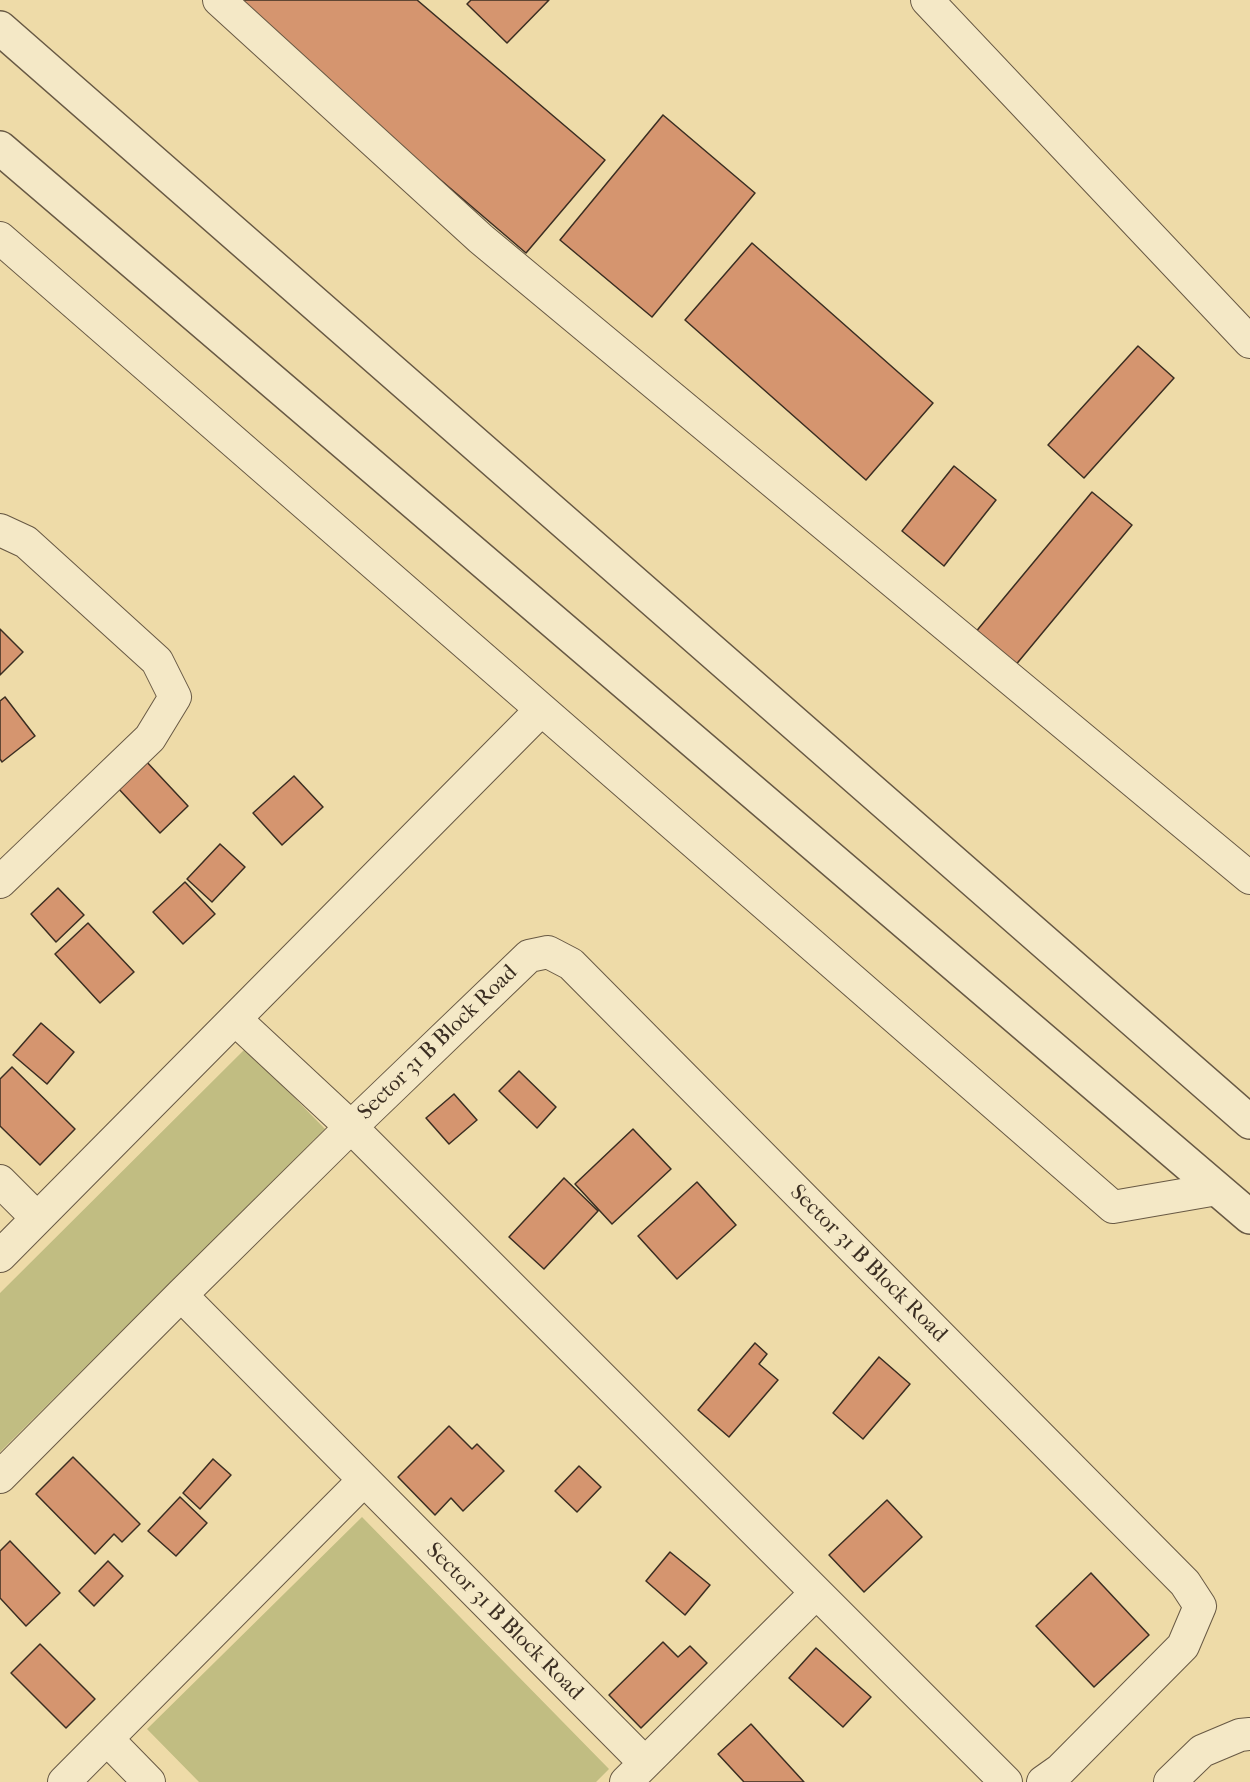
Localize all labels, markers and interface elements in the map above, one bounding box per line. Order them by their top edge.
street label: Sector 31 B Block Road [353,960,523,1126]
street label: Sector 31 B Block Road [784,1180,952,1348]
street label: Sector 31 B Block Road [420,1538,588,1706]

